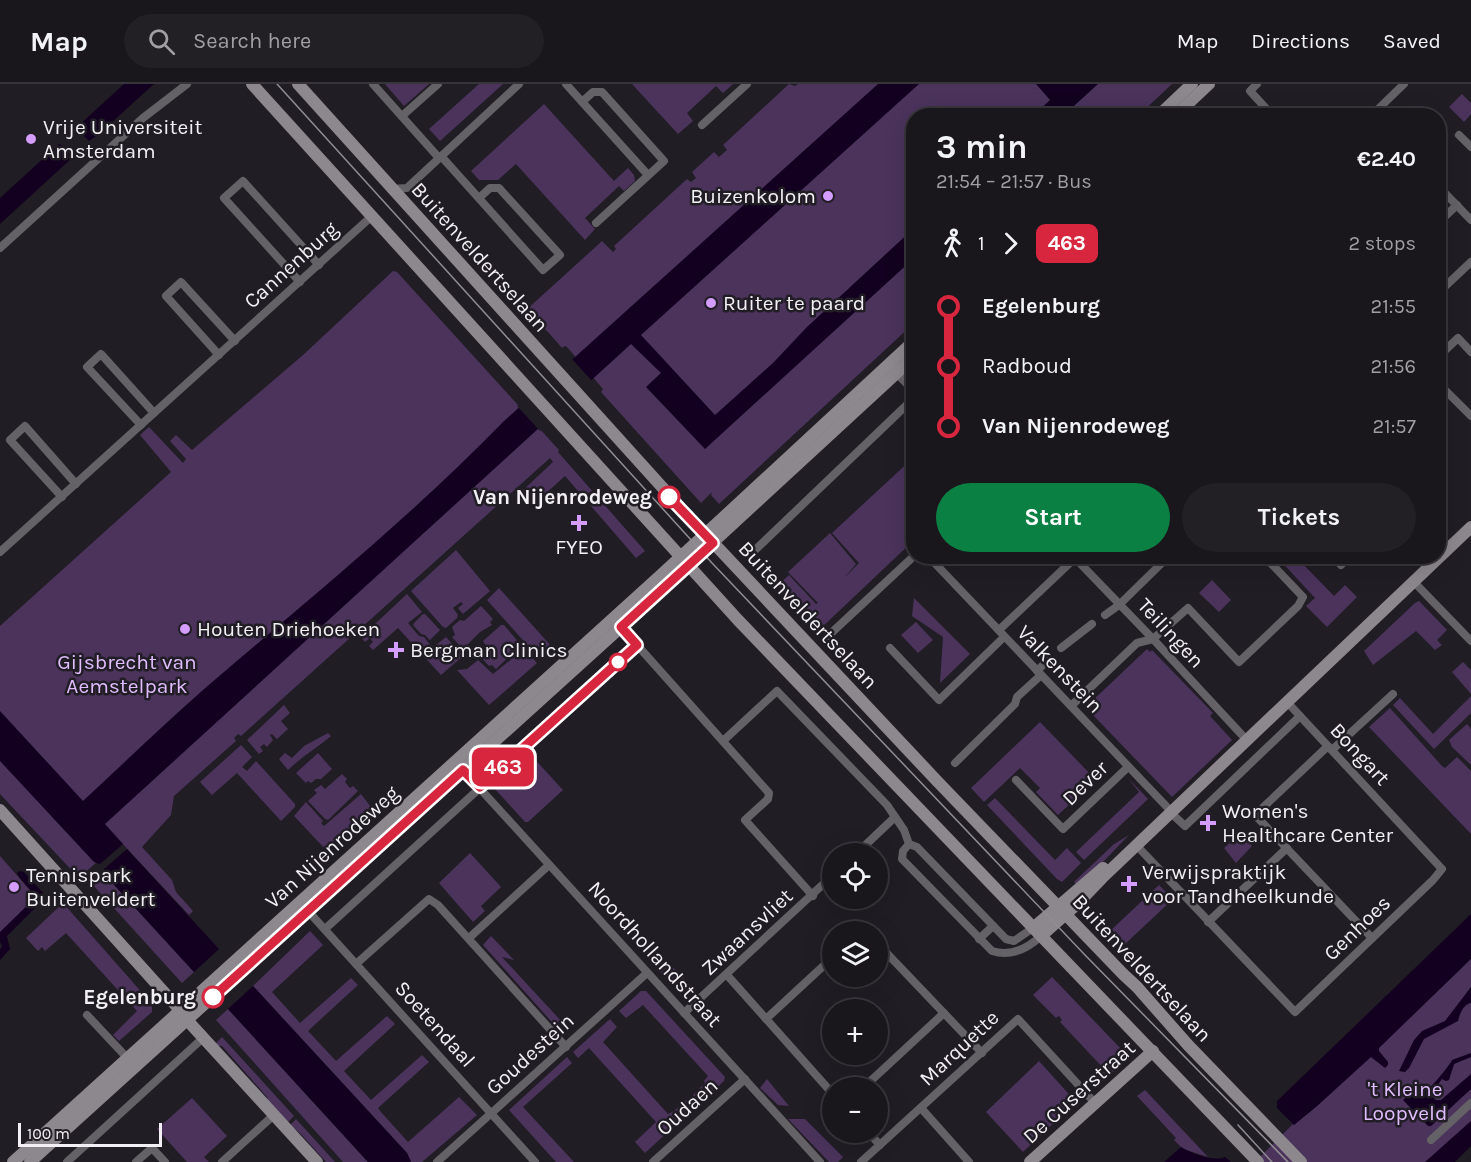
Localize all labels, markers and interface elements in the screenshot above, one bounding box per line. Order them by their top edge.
search box [124,14,544,68]
text: Map [30,25,88,58]
icon: search [145,25,178,58]
text: Search here [193,28,311,54]
text: Map [1177,29,1218,53]
text: Directions [1251,29,1350,53]
text: Saved [1383,29,1441,53]
place label: Vrije Universiteit Amsterdam [43,115,202,163]
text: 3 min [936,128,1028,166]
marker: Vrije Universiteit Amsterdam [24,132,38,146]
text: €2.40 [1357,146,1416,172]
text: 21:54 – 21:57 · Bus [936,170,1092,193]
street label: Buitenveldertselaan [407,177,553,337]
place label: Buizenkolom [690,184,816,208]
marker: Buizenkolom [821,189,835,203]
street label: Cannenburg [239,217,343,313]
icon: walk [936,227,969,260]
icon: forward [994,227,1027,260]
text: 463 [1048,231,1086,255]
text: 1 [978,232,985,255]
text: 2 stops [1349,232,1416,255]
place label: Ruiter te paard [723,291,865,315]
text: Egelenburg [982,293,1100,319]
text: 21:55 [1371,295,1416,318]
marker: Ruiter te paard [704,296,718,310]
text: Radboud [982,353,1072,379]
text: 21:56 [1370,355,1416,378]
text: Van Nijenrodeweg [982,413,1170,439]
text: 21:57 [1373,415,1416,438]
button: Start [936,483,1170,552]
button: Tickets [1182,483,1416,552]
place label: Van Nijenrodeweg [473,485,652,509]
marker: Van Nijenrodeweg [658,486,680,508]
marker: FYEO [570,514,588,532]
place label: FYEO [555,535,603,559]
street label: Buitenveldertselaan [733,536,883,694]
street label: Teilingen [1133,593,1209,673]
place label: Houten Driehoeken [197,617,380,641]
street label: Valkenstein [1012,620,1108,718]
marker: Houten Driehoeken [178,622,192,636]
place label: Bergman Clinics [410,638,568,662]
marker: Bergman Clinics [387,641,405,659]
park label: Gijsbrecht van Aemstelpark [57,650,197,698]
unlabelled marker [609,653,627,671]
street label: Bongart [1325,718,1395,790]
line badge: 463 [468,748,538,786]
text: 463 [484,755,522,779]
street label: Dever [1057,755,1113,810]
street label: Van Nijenrodeweg [260,781,404,913]
place label: Women's Healthcare Center [1222,799,1394,847]
marker: Women's Healthcare Center [1199,814,1217,832]
map controls [822,843,888,1143]
button: locate [822,843,888,909]
place label: Verwijspraktijk voor Tandheelkunde [1142,860,1334,908]
place label: Tennispark Buitenveldert [26,863,155,911]
marker: Verwijspraktijk voor Tandheelkunde [1120,875,1138,893]
street label: Noordhollandstraat [583,876,727,1032]
marker: Tennispark Buitenveldert [7,880,21,894]
street label: Zwaansvliet [696,884,798,980]
street label: Buitenveldertselaan [1067,889,1217,1047]
street label: Genhoes [1319,891,1395,965]
button: layers [822,921,888,987]
street label: Soetendaal [390,976,480,1072]
place label: Egelenburg [83,985,196,1009]
marker: Egelenburg [202,986,224,1008]
button: + [822,999,888,1065]
street label: Marquette [915,1005,1003,1091]
street label: Goudestein [481,1008,579,1100]
street label: De Cuserstraat [1018,1035,1140,1148]
street label: Oudaen [652,1073,722,1141]
button: − [822,1077,888,1143]
park label: 't Kleine Loopveld [1363,1077,1447,1125]
scale bar [18,1120,162,1148]
text: 100 m [27,1124,70,1143]

